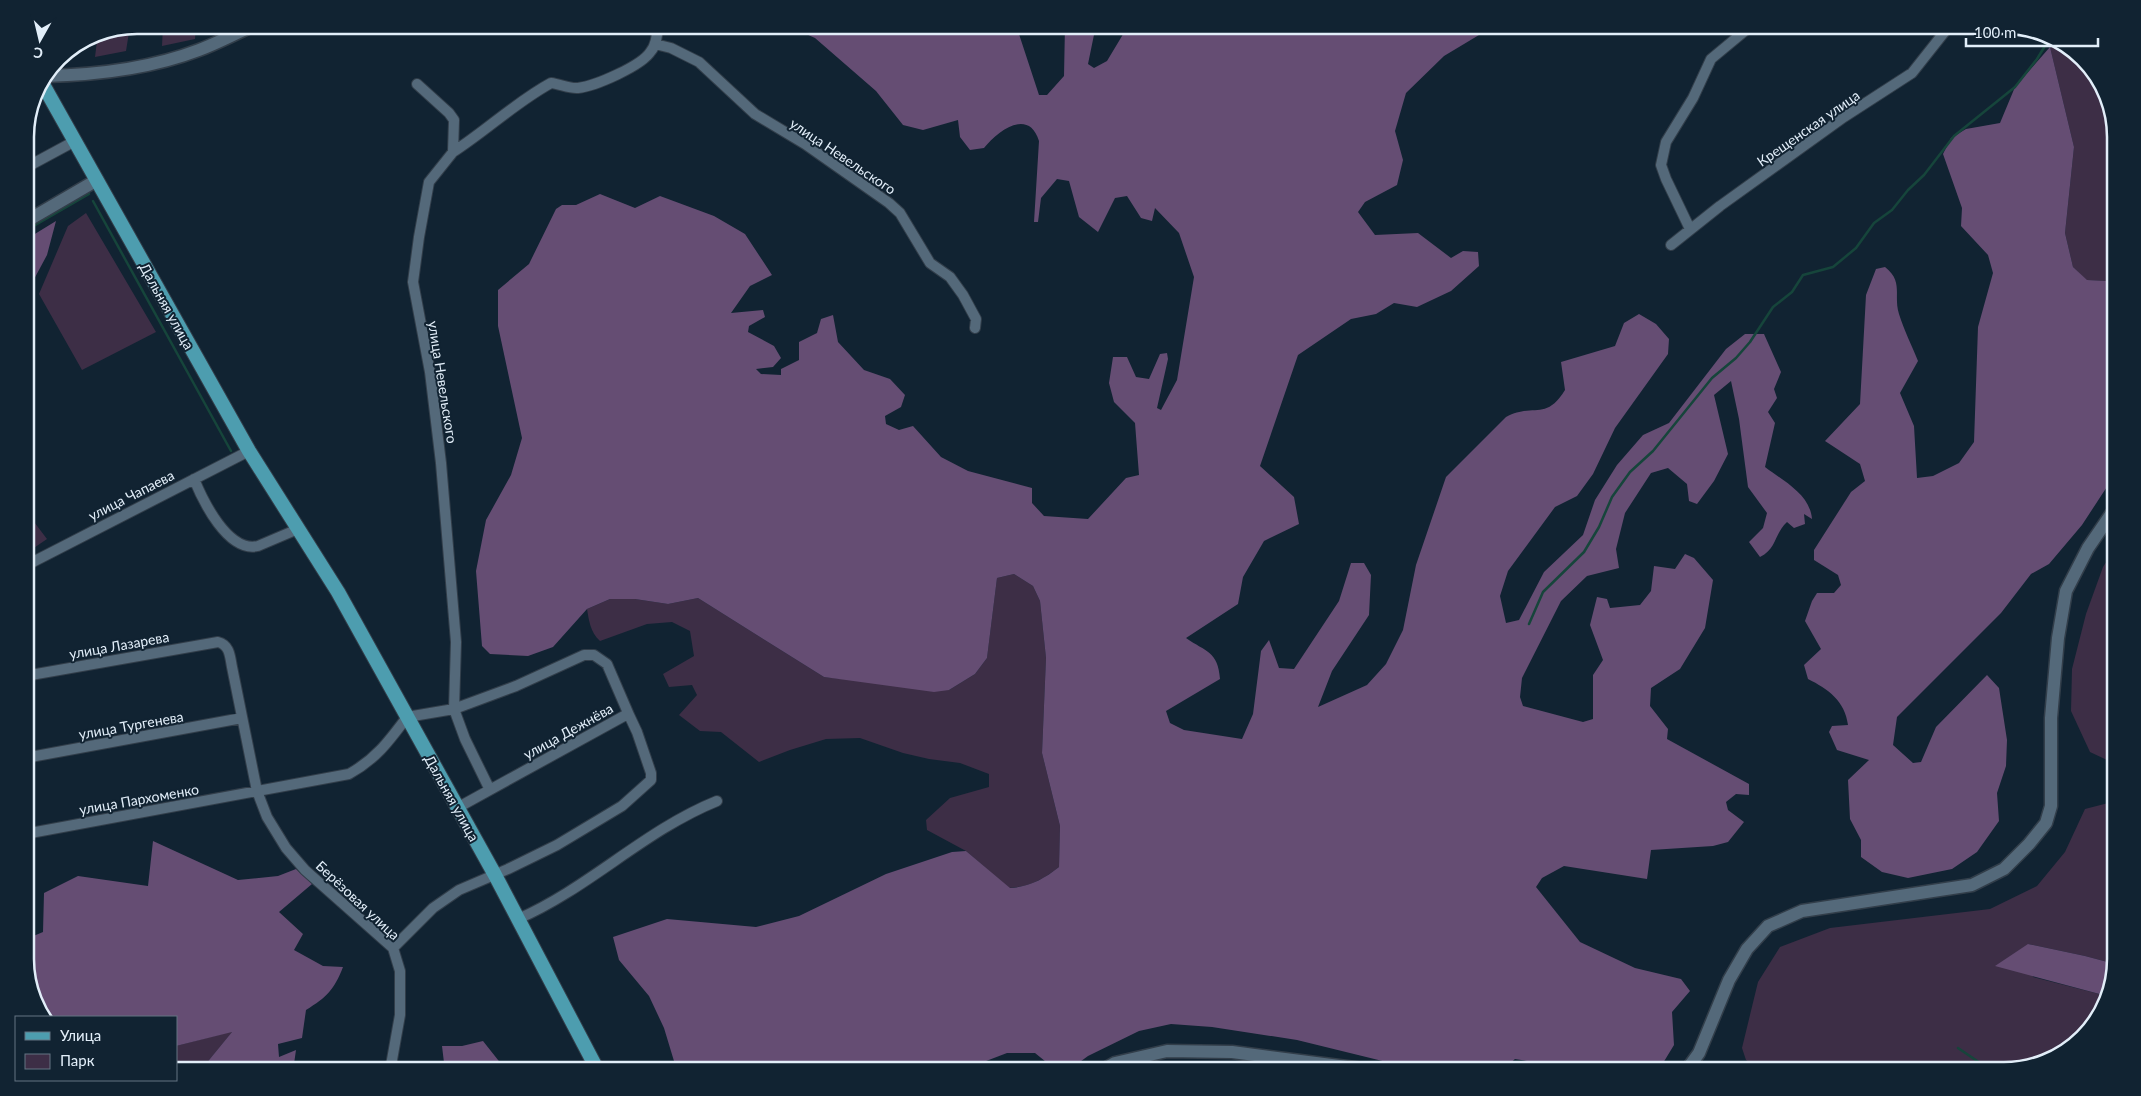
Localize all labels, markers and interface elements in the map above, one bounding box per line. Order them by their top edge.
north arrow [15,15,65,65]
scale bar [1966,15,2098,47]
text: 100 m [1974,23,2016,41]
text: С [32,44,44,62]
street label: Крещенская улица [1753,86,1863,170]
street label: улица Невельского [787,114,899,198]
street label: Дальняя улица [136,260,198,352]
street label: улица Невельского [425,319,461,445]
street label: улица Чапаева [85,466,177,524]
street label: улица Лазарева [68,628,170,662]
street label: улица Дежнёва [520,699,616,763]
street label: улица Тургенева [77,707,185,743]
street label: Дальняя улица [421,752,483,844]
street label: улица Пархоменко [78,780,200,818]
street label: Берёзовая улица [313,857,403,943]
legend [15,1016,178,1081]
text: Улица [60,1026,101,1044]
text: Парк [60,1051,95,1069]

